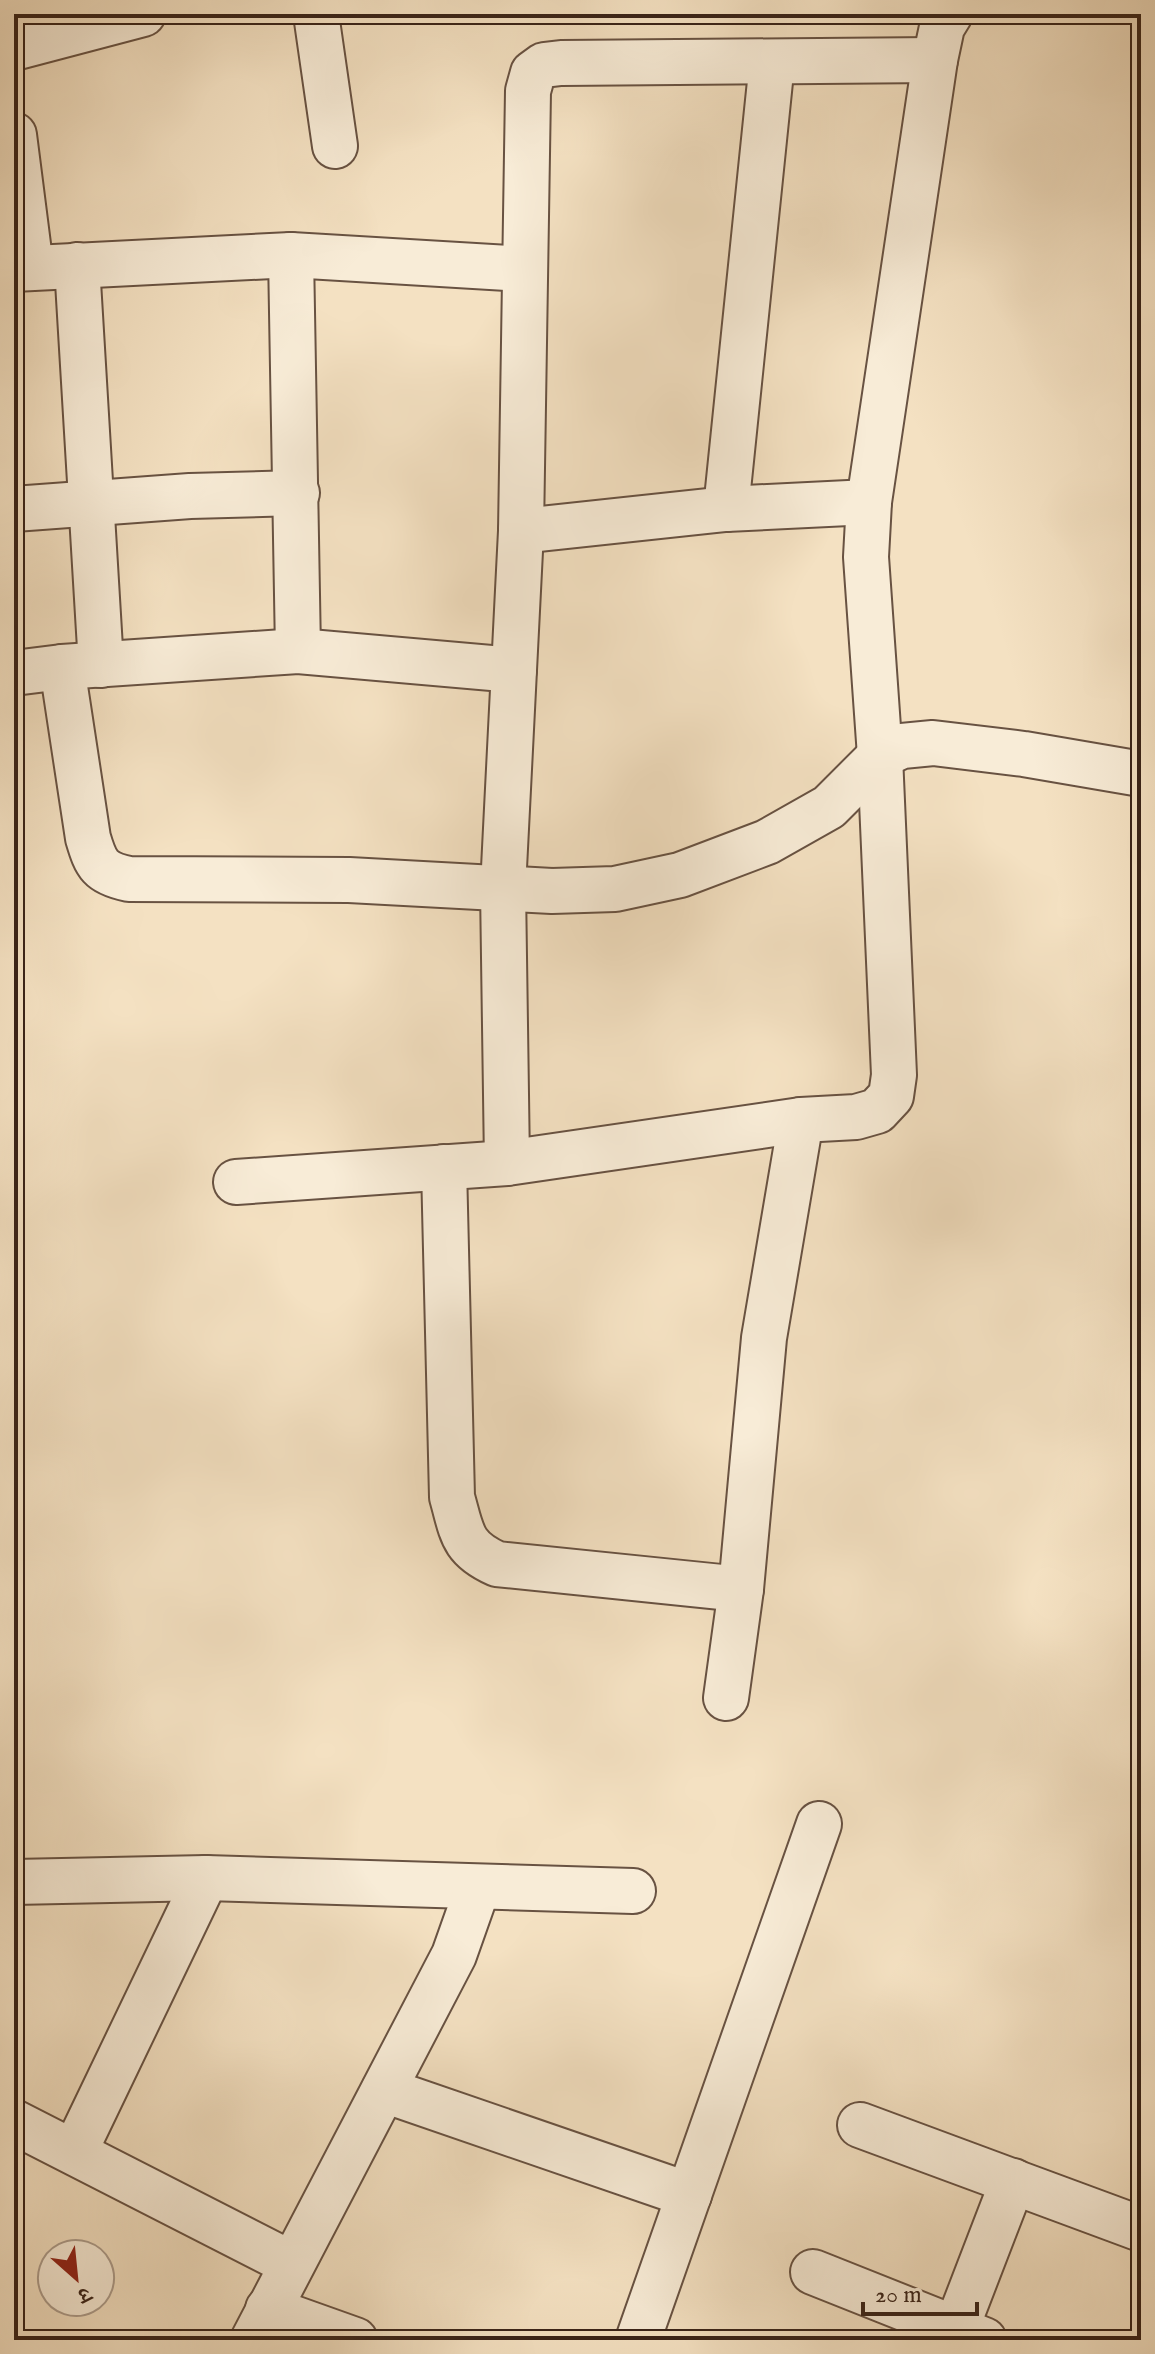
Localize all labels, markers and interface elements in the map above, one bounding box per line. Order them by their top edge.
north arrow [36,2238,116,2318]
scale bar [863,2266,977,2316]
text: उ [71,2278,97,2310]
text: 20 m [875,2280,922,2311]

